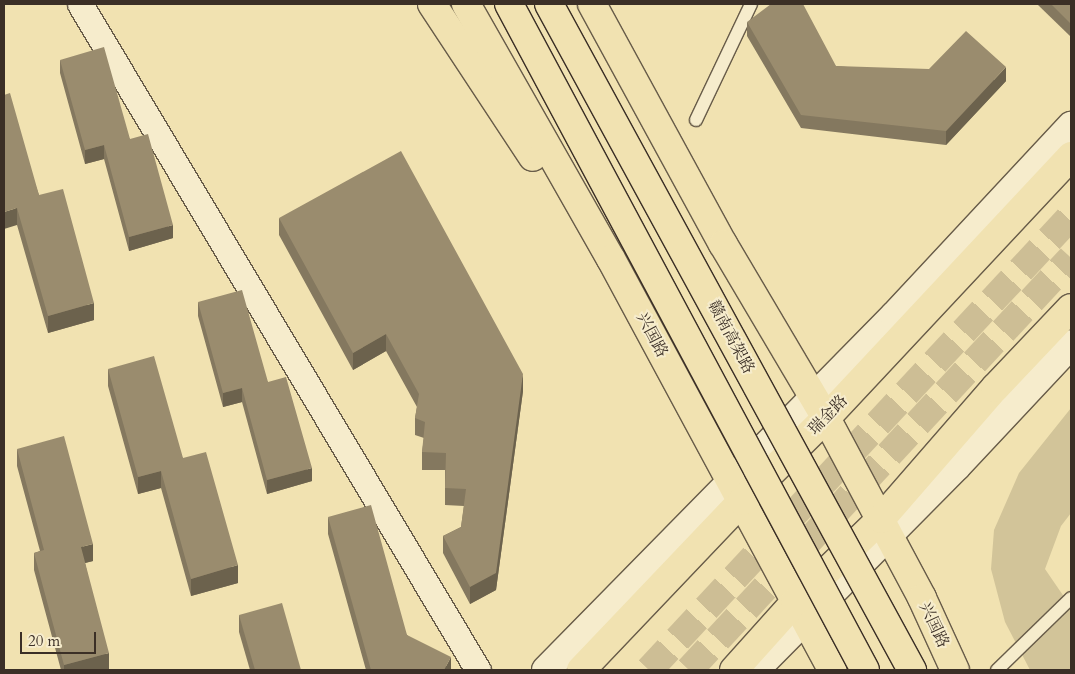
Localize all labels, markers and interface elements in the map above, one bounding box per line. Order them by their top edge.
street label: 赣南高架路 [704,297,758,377]
street label: 兴国路 [632,309,672,361]
street label: 瑞金路 [804,391,852,439]
street label: 兴国路 [915,599,953,651]
scale bar [22,622,99,654]
text: 20 m [28,631,60,651]

